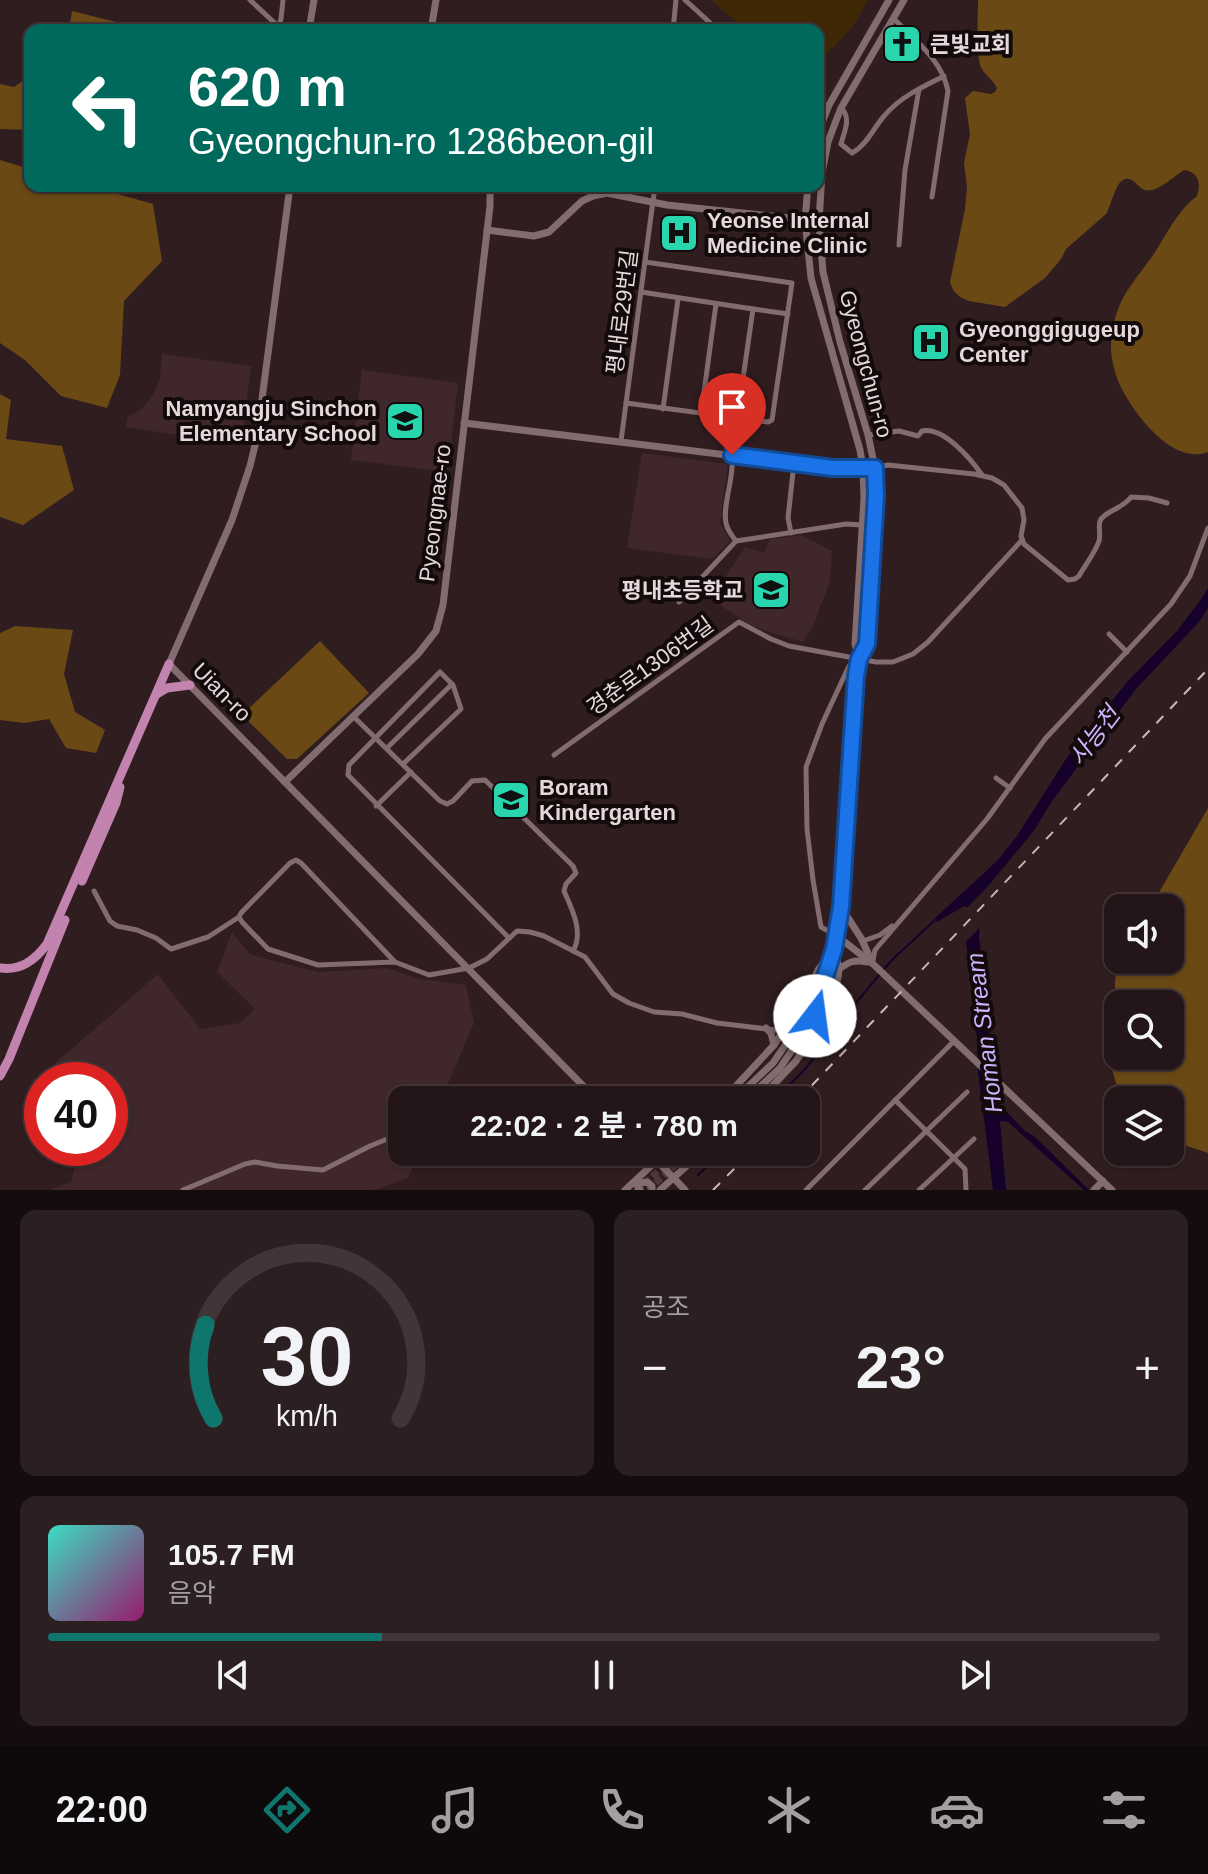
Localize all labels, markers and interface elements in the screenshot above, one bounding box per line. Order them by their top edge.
church icon: 큰빛교회 [881,23,923,65]
place label: 큰빛교회 [930,32,1011,57]
text: 620 m [188,55,347,118]
icon: left [56,56,160,160]
text: Gyeongchun-ro 1286beon-gil [188,121,654,162]
place label: Yeonse Internal Medicine Clinic [707,208,870,258]
hospital icon: Yeonse Internal Medicine Clinic [658,212,700,254]
street label: 평내로29번길 [602,248,642,376]
street label: Gyeongchun-ro [834,288,898,440]
place label: Gyeonggigugeup Center [959,317,1140,367]
hospital icon: Gyeonggigugeup Center [910,321,952,363]
pin [698,373,766,455]
icon: arrive [710,385,754,429]
place label: Namyangju Sinchon Elementary School [166,396,377,446]
school or university icon: Namyangju Sinchon Elementary School [384,400,426,442]
street label: Pyeongnae-ro [414,443,456,583]
school or university icon: 평내초등학교 [750,569,792,611]
place label: 평내초등학교 [622,578,743,603]
street label: 경춘로1306번길 [582,612,718,720]
street label: Uian-ro [188,658,256,726]
water label: 사능천 [1063,699,1126,771]
place label: Boram Kindergarten [539,775,676,825]
school or university icon: Boram Kindergarten [490,779,532,821]
map controls [1104,894,1184,1166]
button: sound [1104,894,1184,974]
water label: Homan Stream [961,951,1007,1115]
position arrow [773,974,857,1058]
button: search [1104,990,1184,1070]
speed limit sign: 40 [24,1062,128,1166]
button: layers [1104,1086,1184,1166]
text: 22:02 · 2 분 · 780 m [470,1109,738,1142]
text: 공조 [642,1292,690,1322]
text: 30 [261,1310,353,1403]
text: 23° [856,1334,946,1401]
text: − [642,1343,668,1392]
text: + [1134,1343,1160,1392]
text: km/h [276,1400,338,1432]
text: 105.7 FM [168,1538,295,1571]
text: 음악 [168,1578,216,1608]
icon: previous [211,1653,255,1697]
icon: pause [582,1653,626,1697]
icon: next [953,1653,997,1697]
icon: directions [259,1782,315,1838]
icon: music [427,1782,483,1838]
icon: phone [594,1782,650,1838]
icon: climate [761,1782,817,1838]
icon: car [929,1782,985,1838]
icon: filters [1096,1782,1152,1838]
text: 22:00 [56,1789,148,1830]

